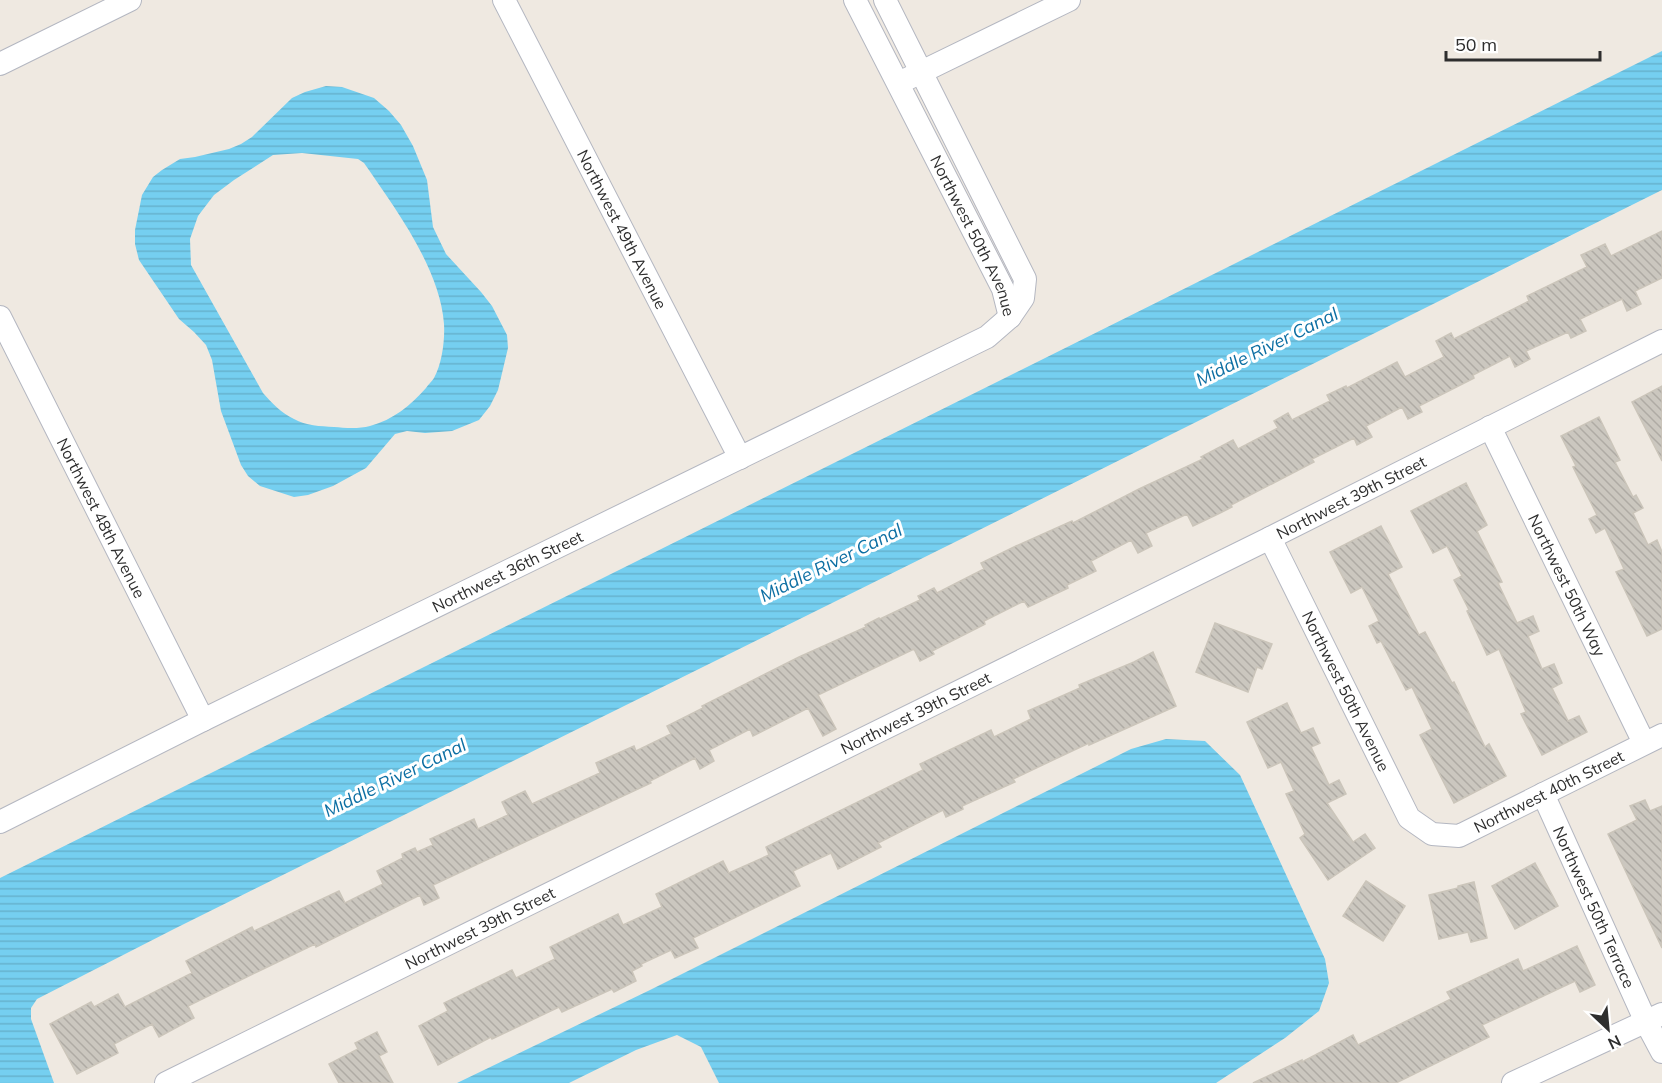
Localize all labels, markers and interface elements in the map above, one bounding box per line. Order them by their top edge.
scale bar [1446,24,1600,62]
text: 50 m [1455,33,1497,56]
street label: Northwest 49th Avenue [573,146,672,312]
street label: Northwest 50th Avenue [926,152,1019,318]
water label: Middle River Canal [1192,302,1342,391]
street label: Northwest 48th Avenue [53,435,150,601]
street label: Northwest 39th Street [1273,451,1430,543]
street label: Northwest 50th Way [1524,511,1610,660]
water label: Middle River Canal [756,518,906,607]
street label: Northwest 36th Street [429,526,586,617]
street label: Northwest 50th Avenue [1298,608,1394,775]
street label: Northwest 39th Street [837,667,994,758]
water label: Middle River Canal [320,733,470,822]
street label: Northwest 40th Street [1470,745,1628,837]
street label: Northwest 50th Terrace [1549,823,1639,991]
street label: Northwest 39th Street [401,882,559,974]
north arrow [1578,999,1638,1059]
text: N [1605,1031,1624,1054]

